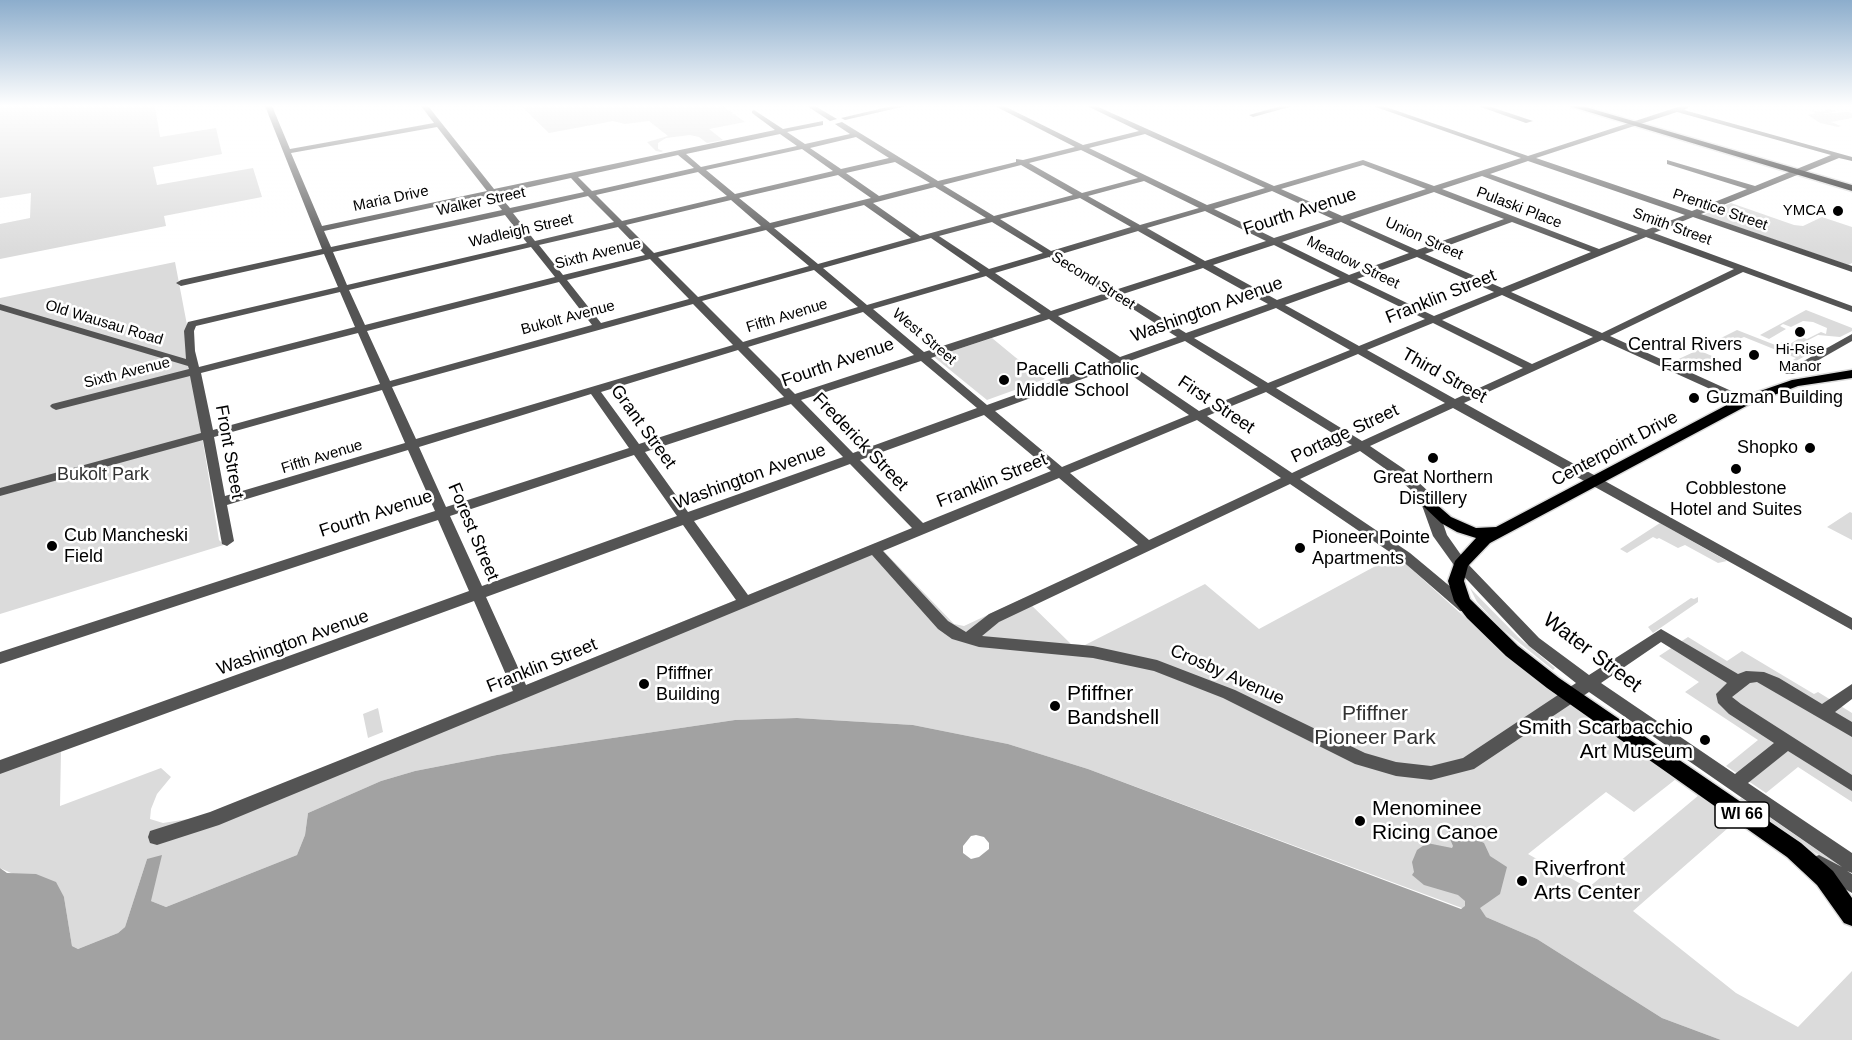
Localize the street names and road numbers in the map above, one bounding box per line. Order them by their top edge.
street label: Maria Drive [352,182,430,216]
street label: Pulaski Place [1474,183,1564,233]
street label: Walker Street [435,184,527,220]
street label: Fourth Avenue [1241,184,1359,240]
street label: Prentice Street [1670,185,1770,235]
street label: Smith Street [1630,204,1714,250]
street label: Wadleigh Street [467,210,575,252]
street label: Union Street [1382,214,1466,264]
street label: Meadow Street [1304,233,1402,293]
street label: Sixth Avenue [553,235,643,273]
street label: Second Street [1048,248,1138,314]
street label: Franklin Street [1383,265,1499,329]
street label: Washington Avenue [1128,272,1286,348]
street label: Fifth Avenue [744,295,830,337]
street label: Old Wausau Road [43,297,165,349]
street label: Bukolt Avenue [519,297,617,339]
street label: West Street [888,305,960,369]
street label: Fourth Avenue [779,334,897,392]
street label: Third Street [1398,344,1490,408]
street label: Sixth Avenue [82,354,172,392]
street label: First Street [1173,371,1259,439]
street label: Grant Street [605,381,681,473]
street label: Frederick Street [808,388,912,496]
street label: Portage Street [1288,400,1402,468]
street label: Front Street [210,403,248,501]
street label: Centerpoint Drive [1548,407,1682,491]
street label: Fifth Avenue [279,436,365,478]
street label: Washington Avenue [671,439,829,515]
street label: Franklin Street [934,449,1050,513]
street label: Forest Street [443,480,503,584]
street label: Fourth Avenue [317,486,435,542]
street label: Washington Avenue [214,605,372,681]
street label: Water Street [1538,608,1646,698]
street label: Franklin Street [484,634,600,698]
street label: Crosby Avenue [1167,640,1287,710]
road number: WI 66 [1715,802,1769,828]

